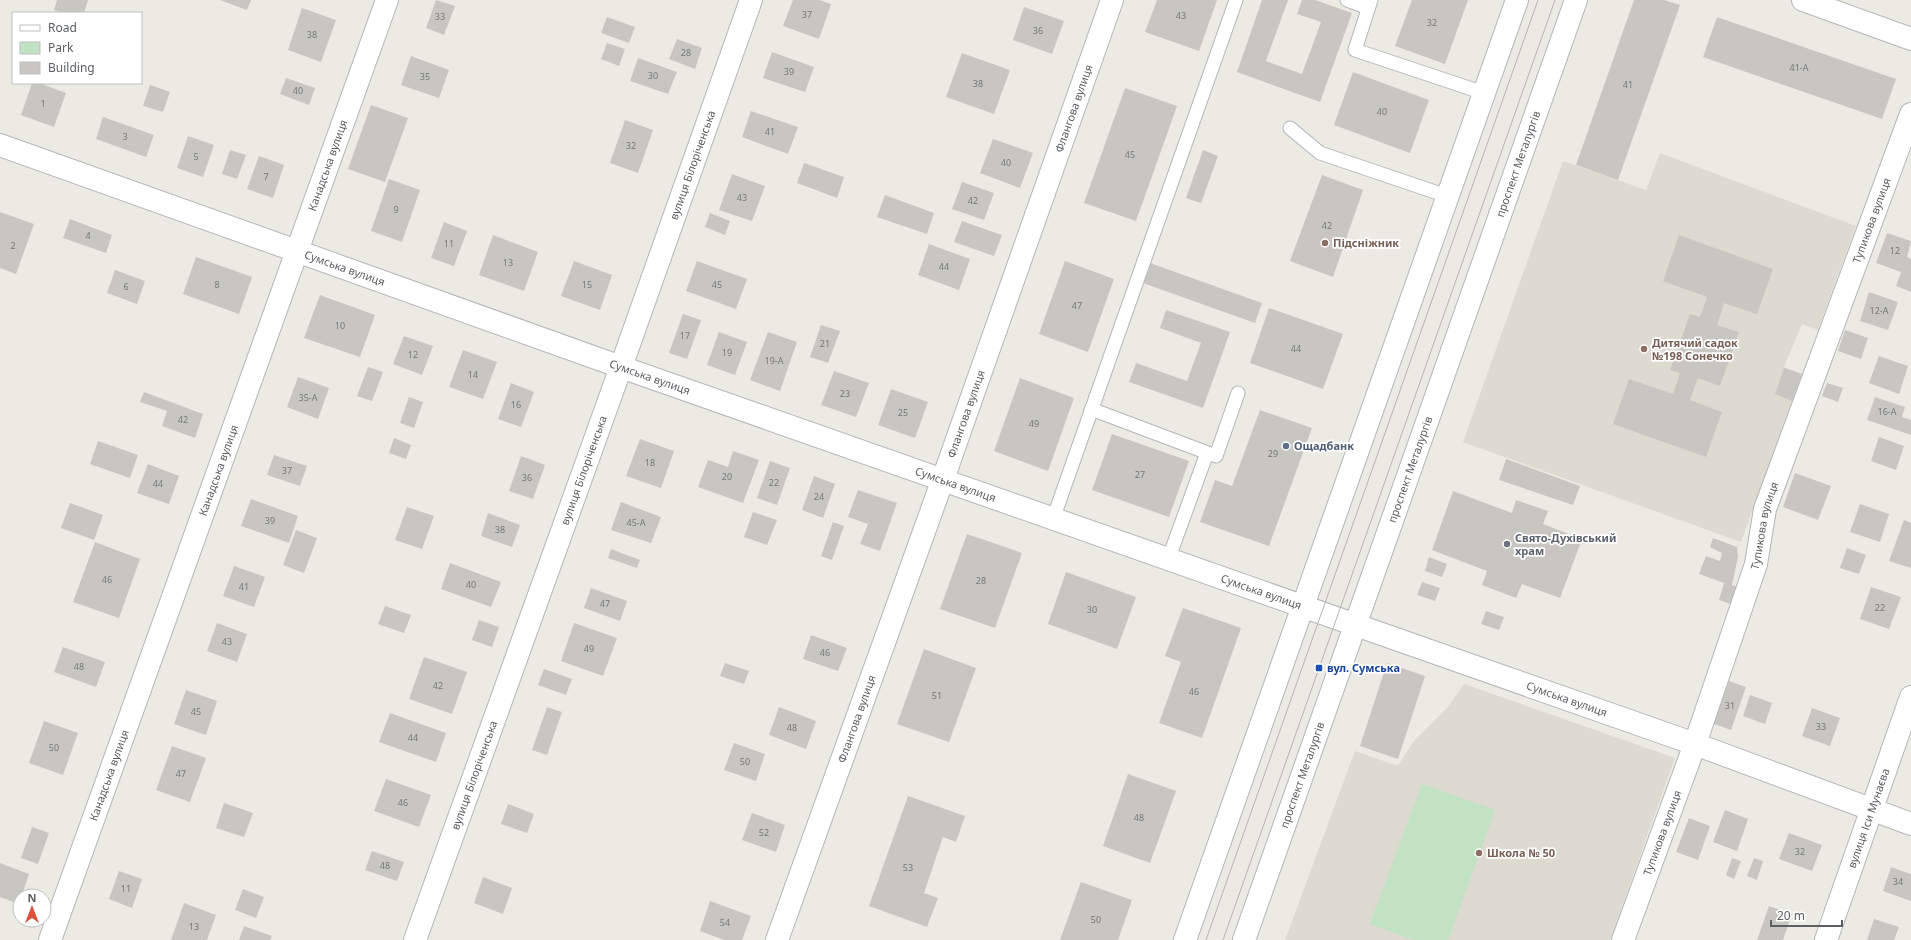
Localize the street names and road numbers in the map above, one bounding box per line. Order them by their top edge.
street label: Флангова вулиця [1051,62,1096,154]
street label: вулиця Білоріченська [666,108,718,222]
street label: проспект Металургів [1492,109,1543,219]
street label: Канадська вулиця [304,117,351,213]
street label: Тупикова вулиця [1848,176,1894,265]
street label: Сумська вулиця [302,246,387,289]
street label: Сумська вулиця [607,355,692,398]
street label: Флангова вулиця [943,368,988,460]
street label: вулиця Білоріченська [557,414,610,527]
street label: проспект Металургів [1384,414,1435,525]
street label: Канадська вулиця [195,422,241,518]
street label: Сумська вулиця [913,463,998,505]
street label: Тупикова вулиця [1747,480,1781,572]
street label: Сумська вулиця [1219,570,1304,612]
street label: Флангова вулиця [833,673,879,765]
street label: Сумська вулиця [1525,677,1610,720]
street label: вулиця Білоріченська [447,718,500,832]
street label: проспект Металургів [1276,720,1327,830]
street label: Канадська вулиця [85,727,132,823]
street label: вулиця Іси Мунаєва [1844,766,1893,870]
street label: Тупикова вулиця [1639,788,1684,878]

